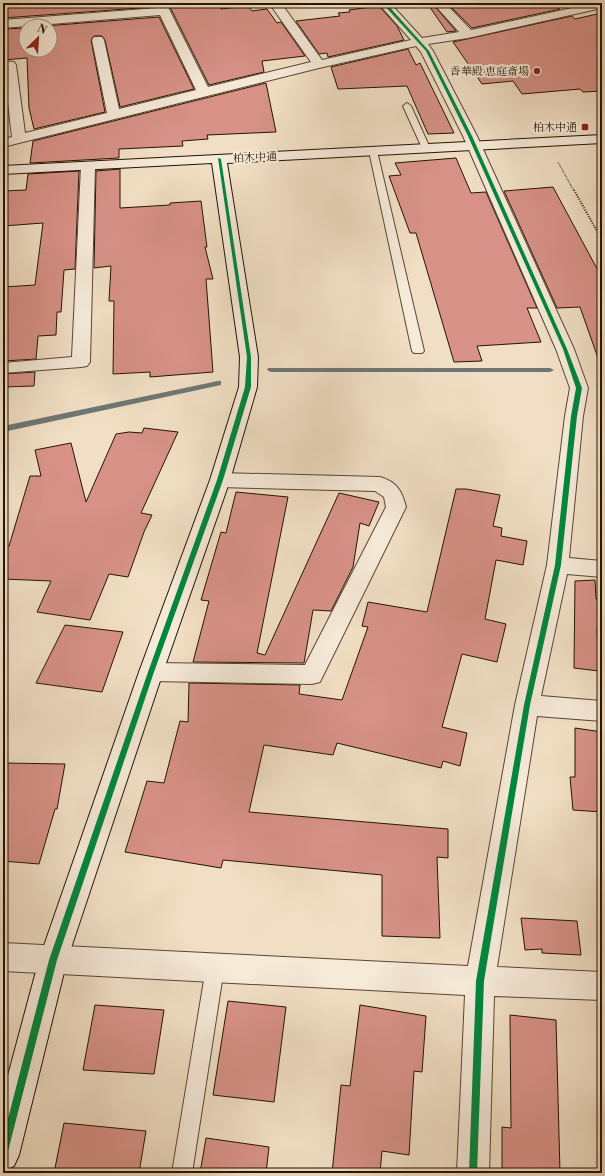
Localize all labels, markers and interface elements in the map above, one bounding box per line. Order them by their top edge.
north arrow [18,18,58,58]
text: N [35,22,49,38]
place label: 香華殿 恵庭斎場 [450,65,529,79]
marker: 香華殿 恵庭斎場 [532,66,542,76]
place label: 柏木中通 [533,121,577,135]
marker: 柏木中通 [580,122,590,132]
street label: 柏木中通 [233,150,277,166]

